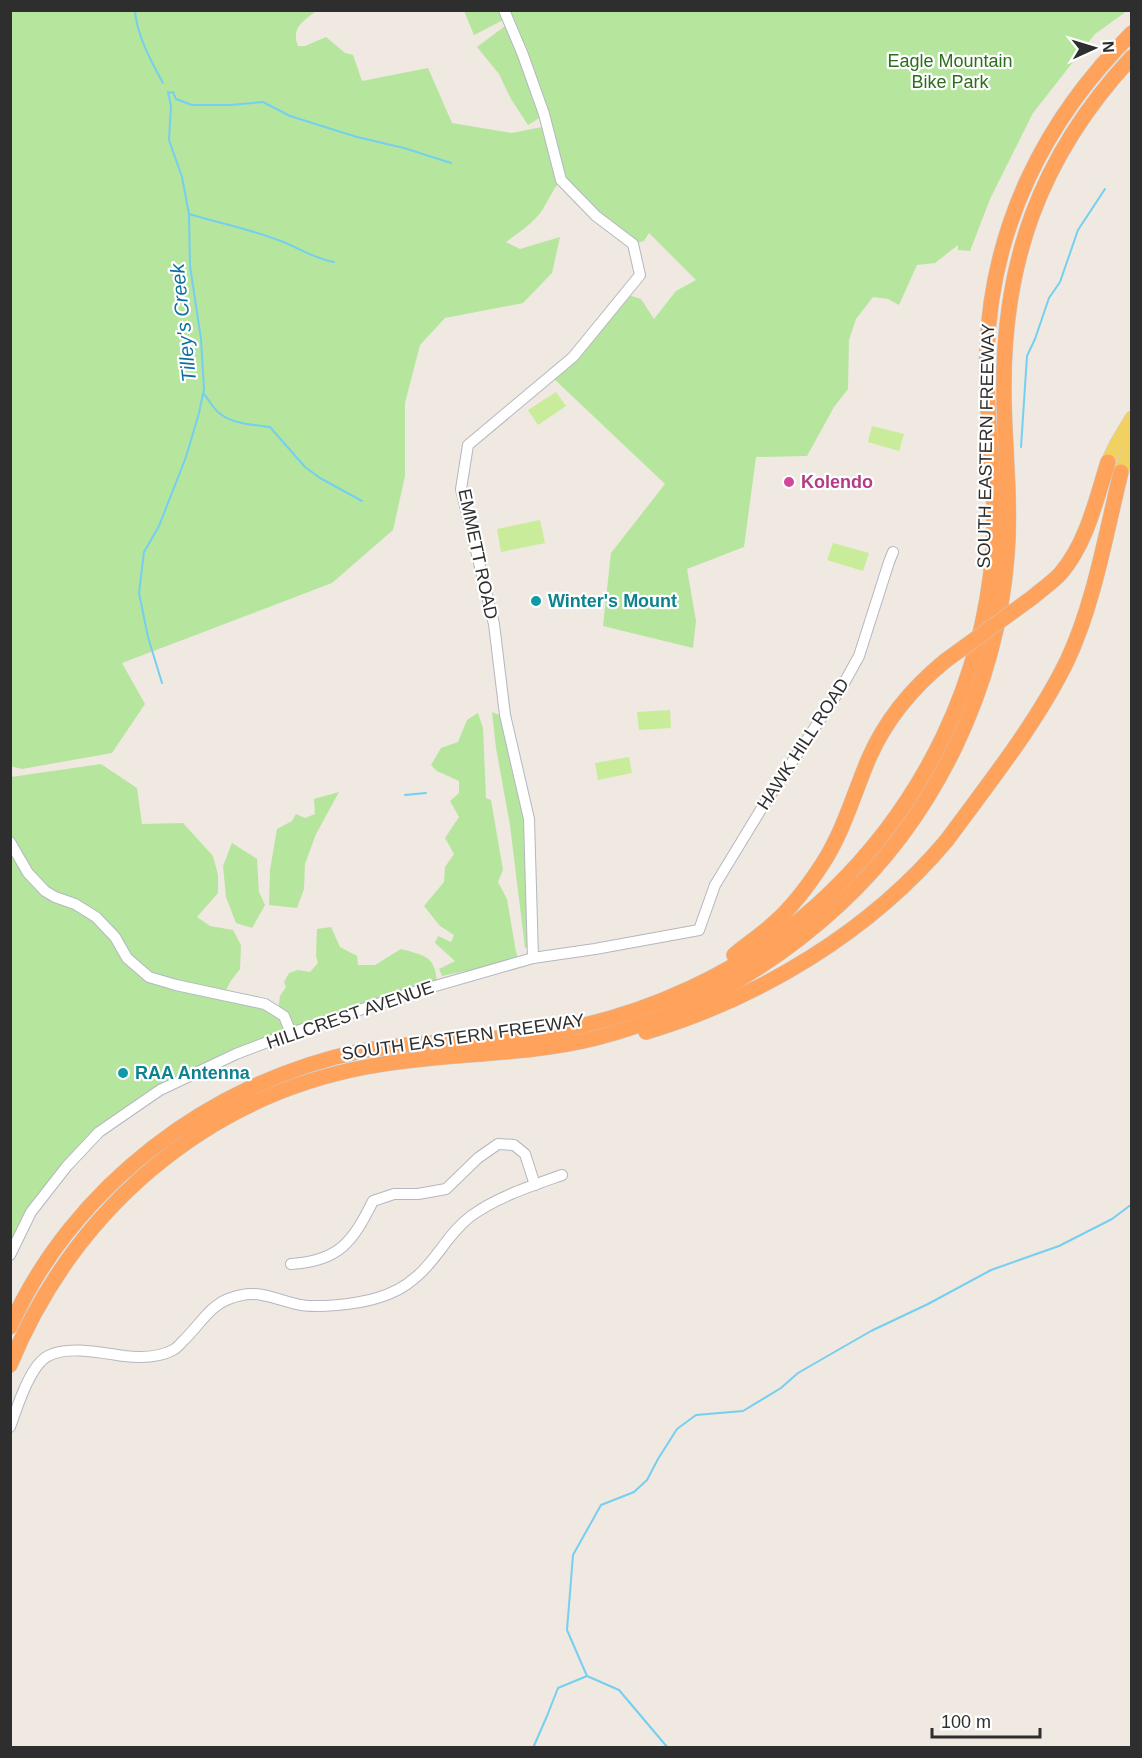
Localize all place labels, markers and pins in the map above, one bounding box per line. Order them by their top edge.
place label: Kolendo [801,472,873,492]
marker: Kolendo [782,475,796,489]
place label: Winter's Mount [548,591,677,611]
marker: Winter's Mount [529,594,543,608]
place label: RAA Antenna [135,1063,251,1083]
marker: RAA Antenna [116,1066,130,1080]

